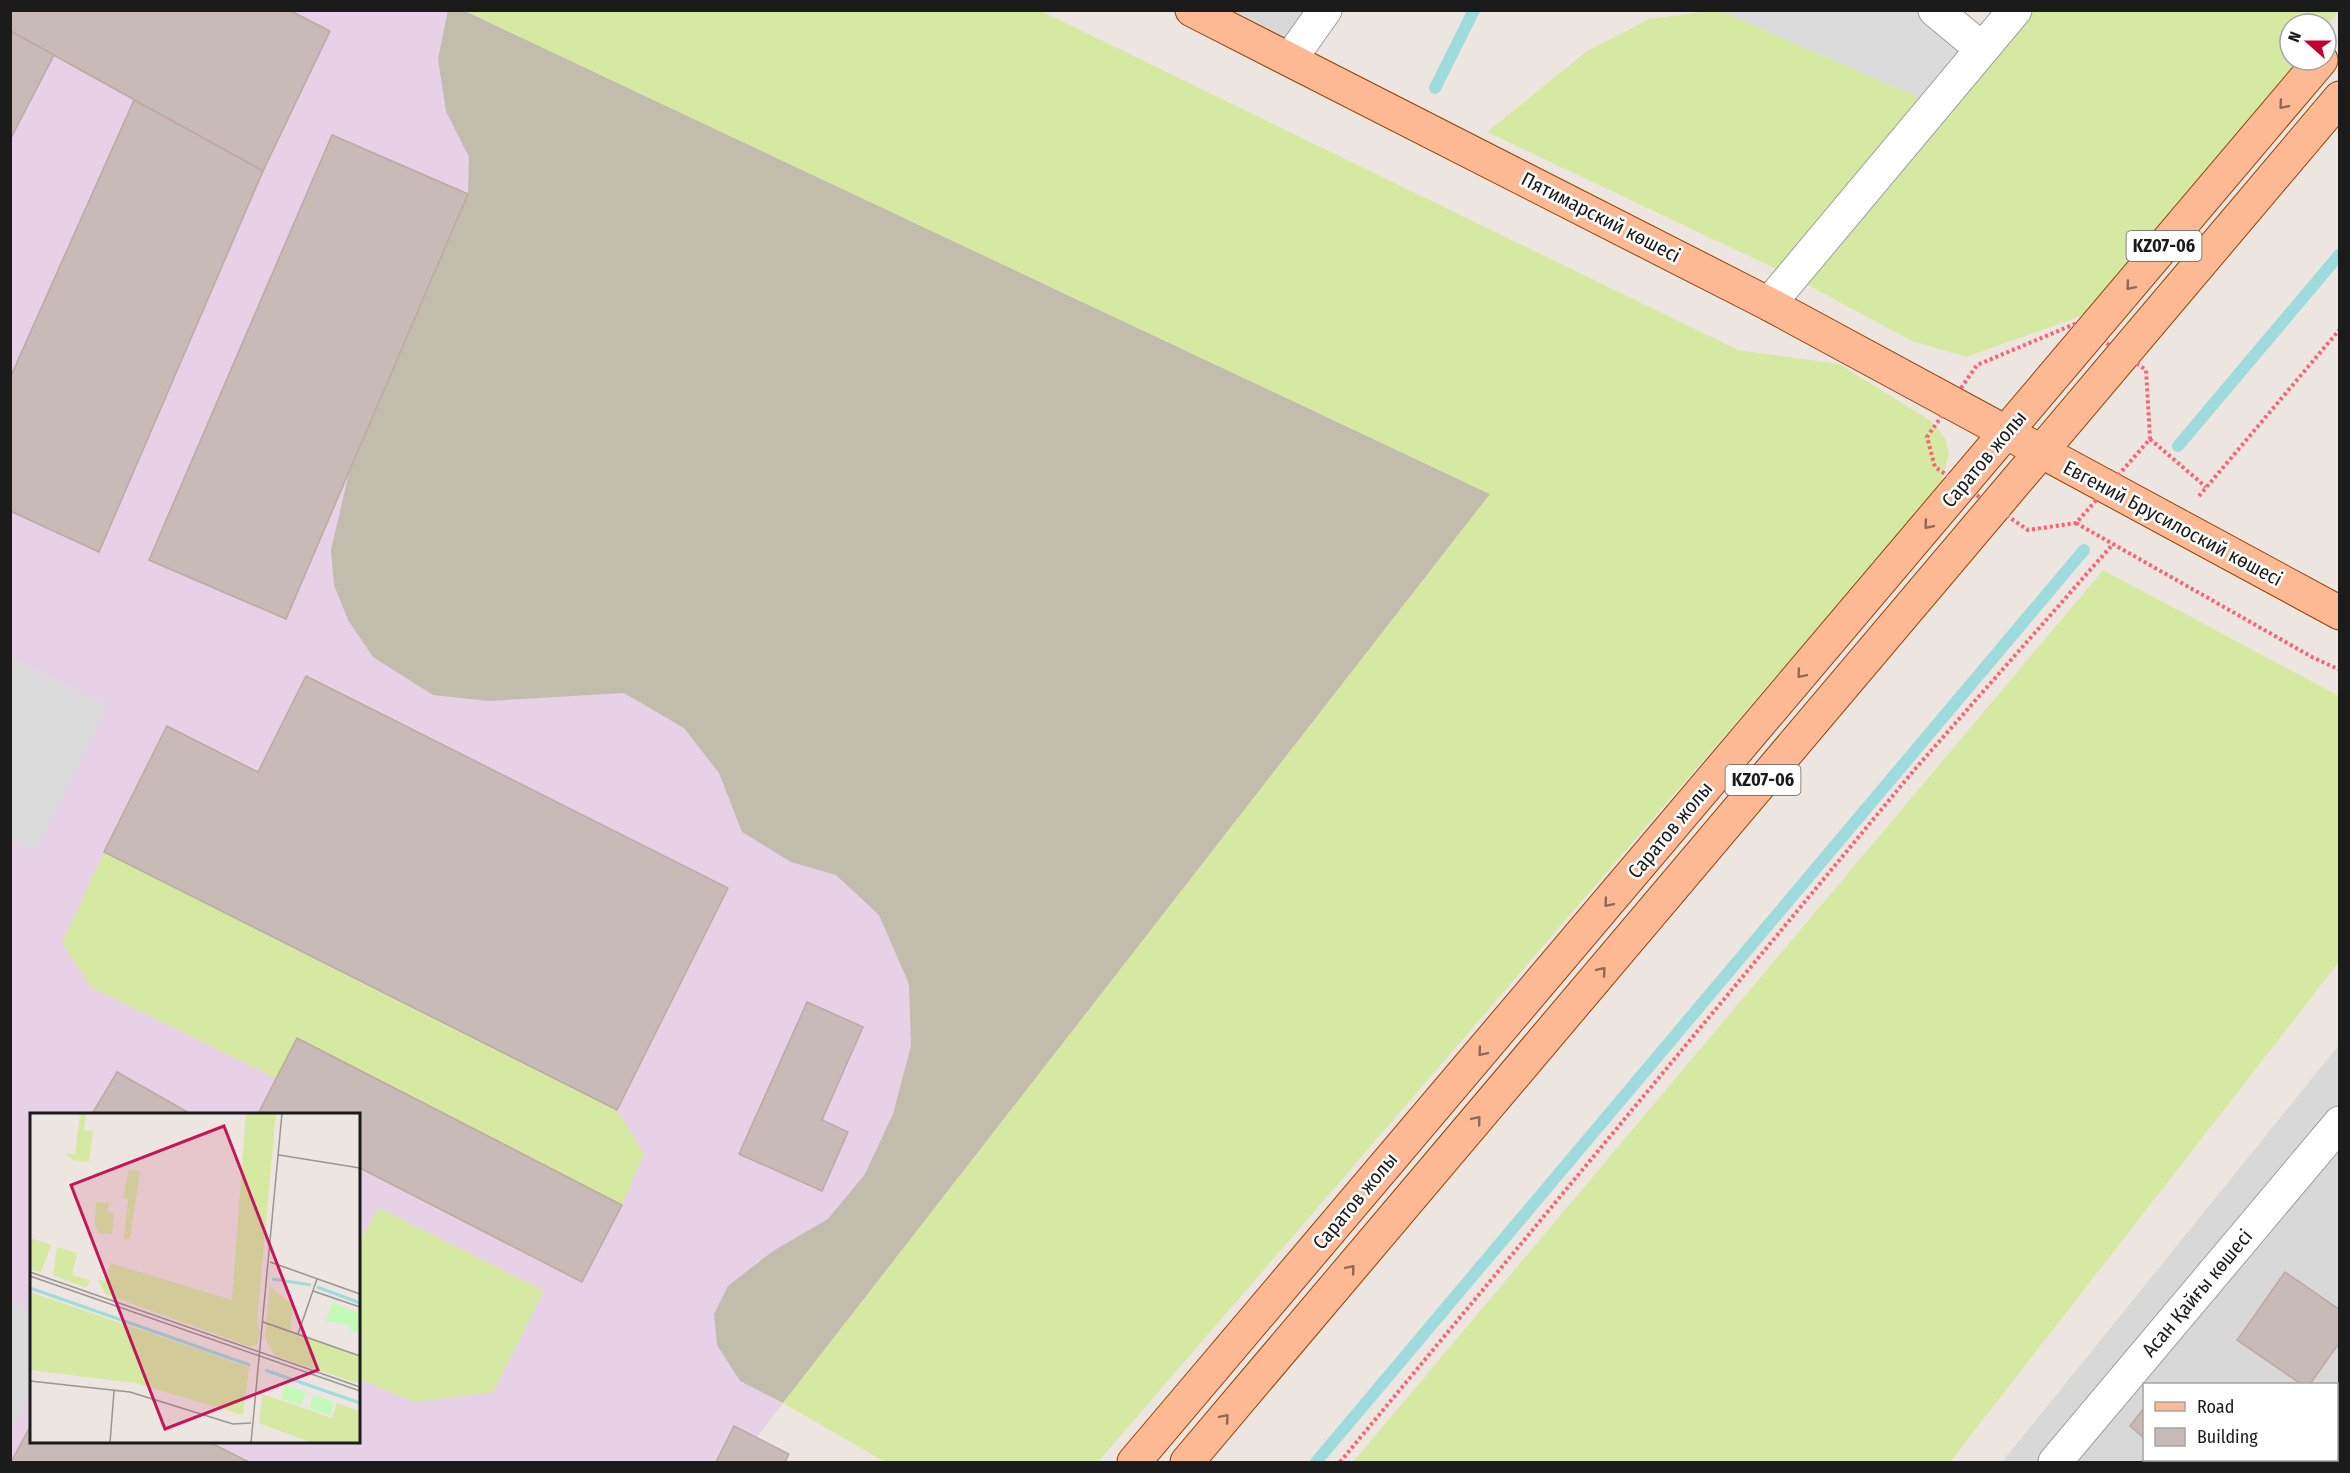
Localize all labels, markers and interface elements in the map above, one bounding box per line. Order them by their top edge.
north arrow [2278,12,2338,72]
text: N [2284,29,2305,45]
one-way arrow [2280,98,2291,109]
street label: Пятимарский көшесі [1518,167,1684,267]
road number: KZ07-06 [2126,231,2202,261]
one-way arrow [2127,279,2138,290]
street label: Саратов жолы [1937,406,2031,512]
street label: Евгений Брусилоский көшесі [2059,455,2287,591]
one-way arrow [1924,518,1935,529]
one-way arrow [1798,667,1809,678]
road number: KZ07-06 [1726,765,1800,795]
street label: Саратов жолы [1623,777,1717,883]
one-way arrow [1604,896,1615,907]
one-way arrow [1595,967,1606,978]
one-way arrow [1478,1045,1489,1056]
inset map [30,1113,360,1443]
one-way arrow [1469,1116,1480,1127]
street label: Саратов жолы [1308,1148,1402,1254]
street label: Асан Қайғы көшесі [2137,1224,2257,1362]
one-way arrow [1344,1265,1355,1276]
legend [2143,1383,2338,1461]
text: Road [2197,1396,2234,1418]
one-way arrow [1218,1414,1229,1425]
text: Building [2197,1426,2258,1448]

